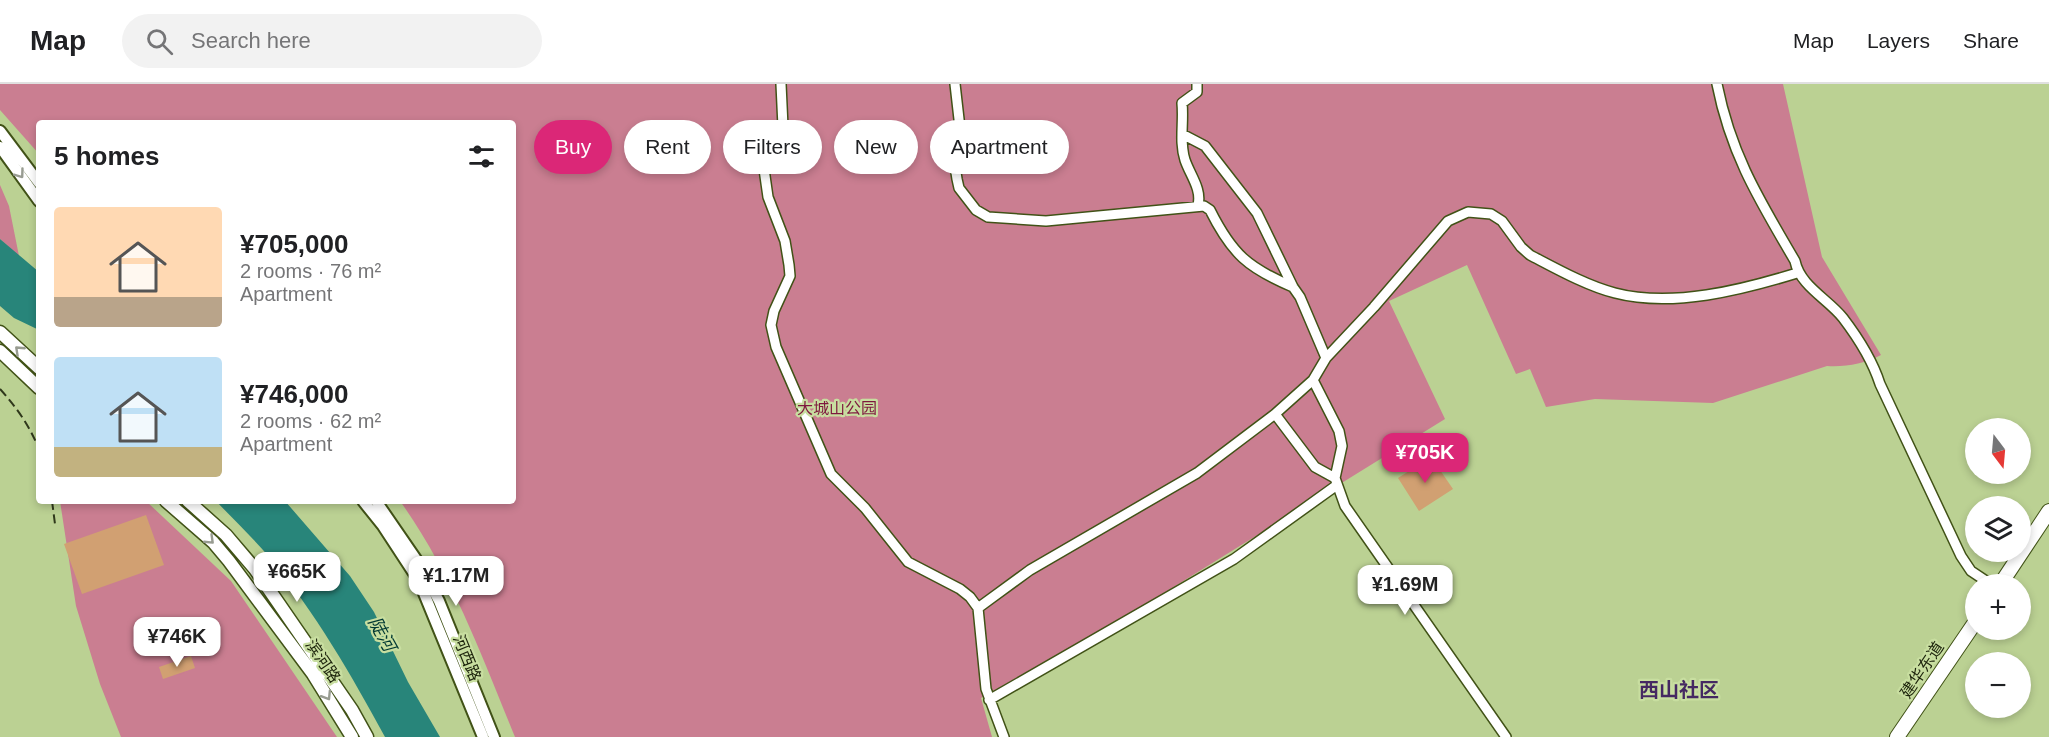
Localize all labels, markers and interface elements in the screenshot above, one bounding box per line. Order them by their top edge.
search box [122,14,542,68]
text: Map [30,25,86,56]
icon: search [143,25,176,58]
text: Search here [191,28,311,53]
text: Map [1793,29,1834,52]
text: Layers [1867,29,1930,52]
text: Share [1963,29,2019,52]
chip: Buy [534,120,612,174]
chip: Rent [624,120,711,174]
chip: Filters [723,120,822,174]
chip: New [834,120,918,174]
chip: Apartment [930,120,1069,174]
icon: filters [465,140,498,173]
text: 5 homes [54,141,160,171]
one-way arrow [13,167,24,178]
text: ¥705,000 [240,229,348,259]
icon: home [102,231,174,303]
text: 2 rooms · 76 m² [240,260,381,282]
text: Apartment [240,283,332,305]
one-way arrow [16,346,26,357]
text: ¥746,000 [240,379,348,409]
icon: home [102,381,174,453]
park label: 大城山公园 [797,400,877,417]
text: 2 rooms · 62 m² [240,410,381,432]
north arrow [1965,418,2031,484]
map controls [1965,418,2031,718]
text: Apartment [240,433,332,455]
pin: ¥705K [1383,433,1467,484]
text: ¥705K [1396,441,1454,463]
button: layers [1965,496,2031,562]
one-way arrow [203,533,213,544]
pin: ¥665K [255,552,339,603]
pin: ¥1.17M [407,556,505,607]
text: ¥665K [268,560,326,582]
text: ¥1.17M [423,564,489,586]
pin: ¥1.69M [1356,565,1454,616]
text: ¥1.69M [1372,573,1438,595]
button: + [1965,574,2031,640]
water label: 陡河 [365,613,401,657]
pin: ¥746K [135,617,219,668]
text: ¥746K [148,625,206,647]
street label: 河西路 [450,633,484,683]
street label: 滨河路 [303,636,343,686]
street label: 建华东道 [1897,639,1947,701]
button: − [1965,652,2031,718]
district label: 西山社区 [1639,679,1719,701]
one-way arrow [319,690,331,700]

